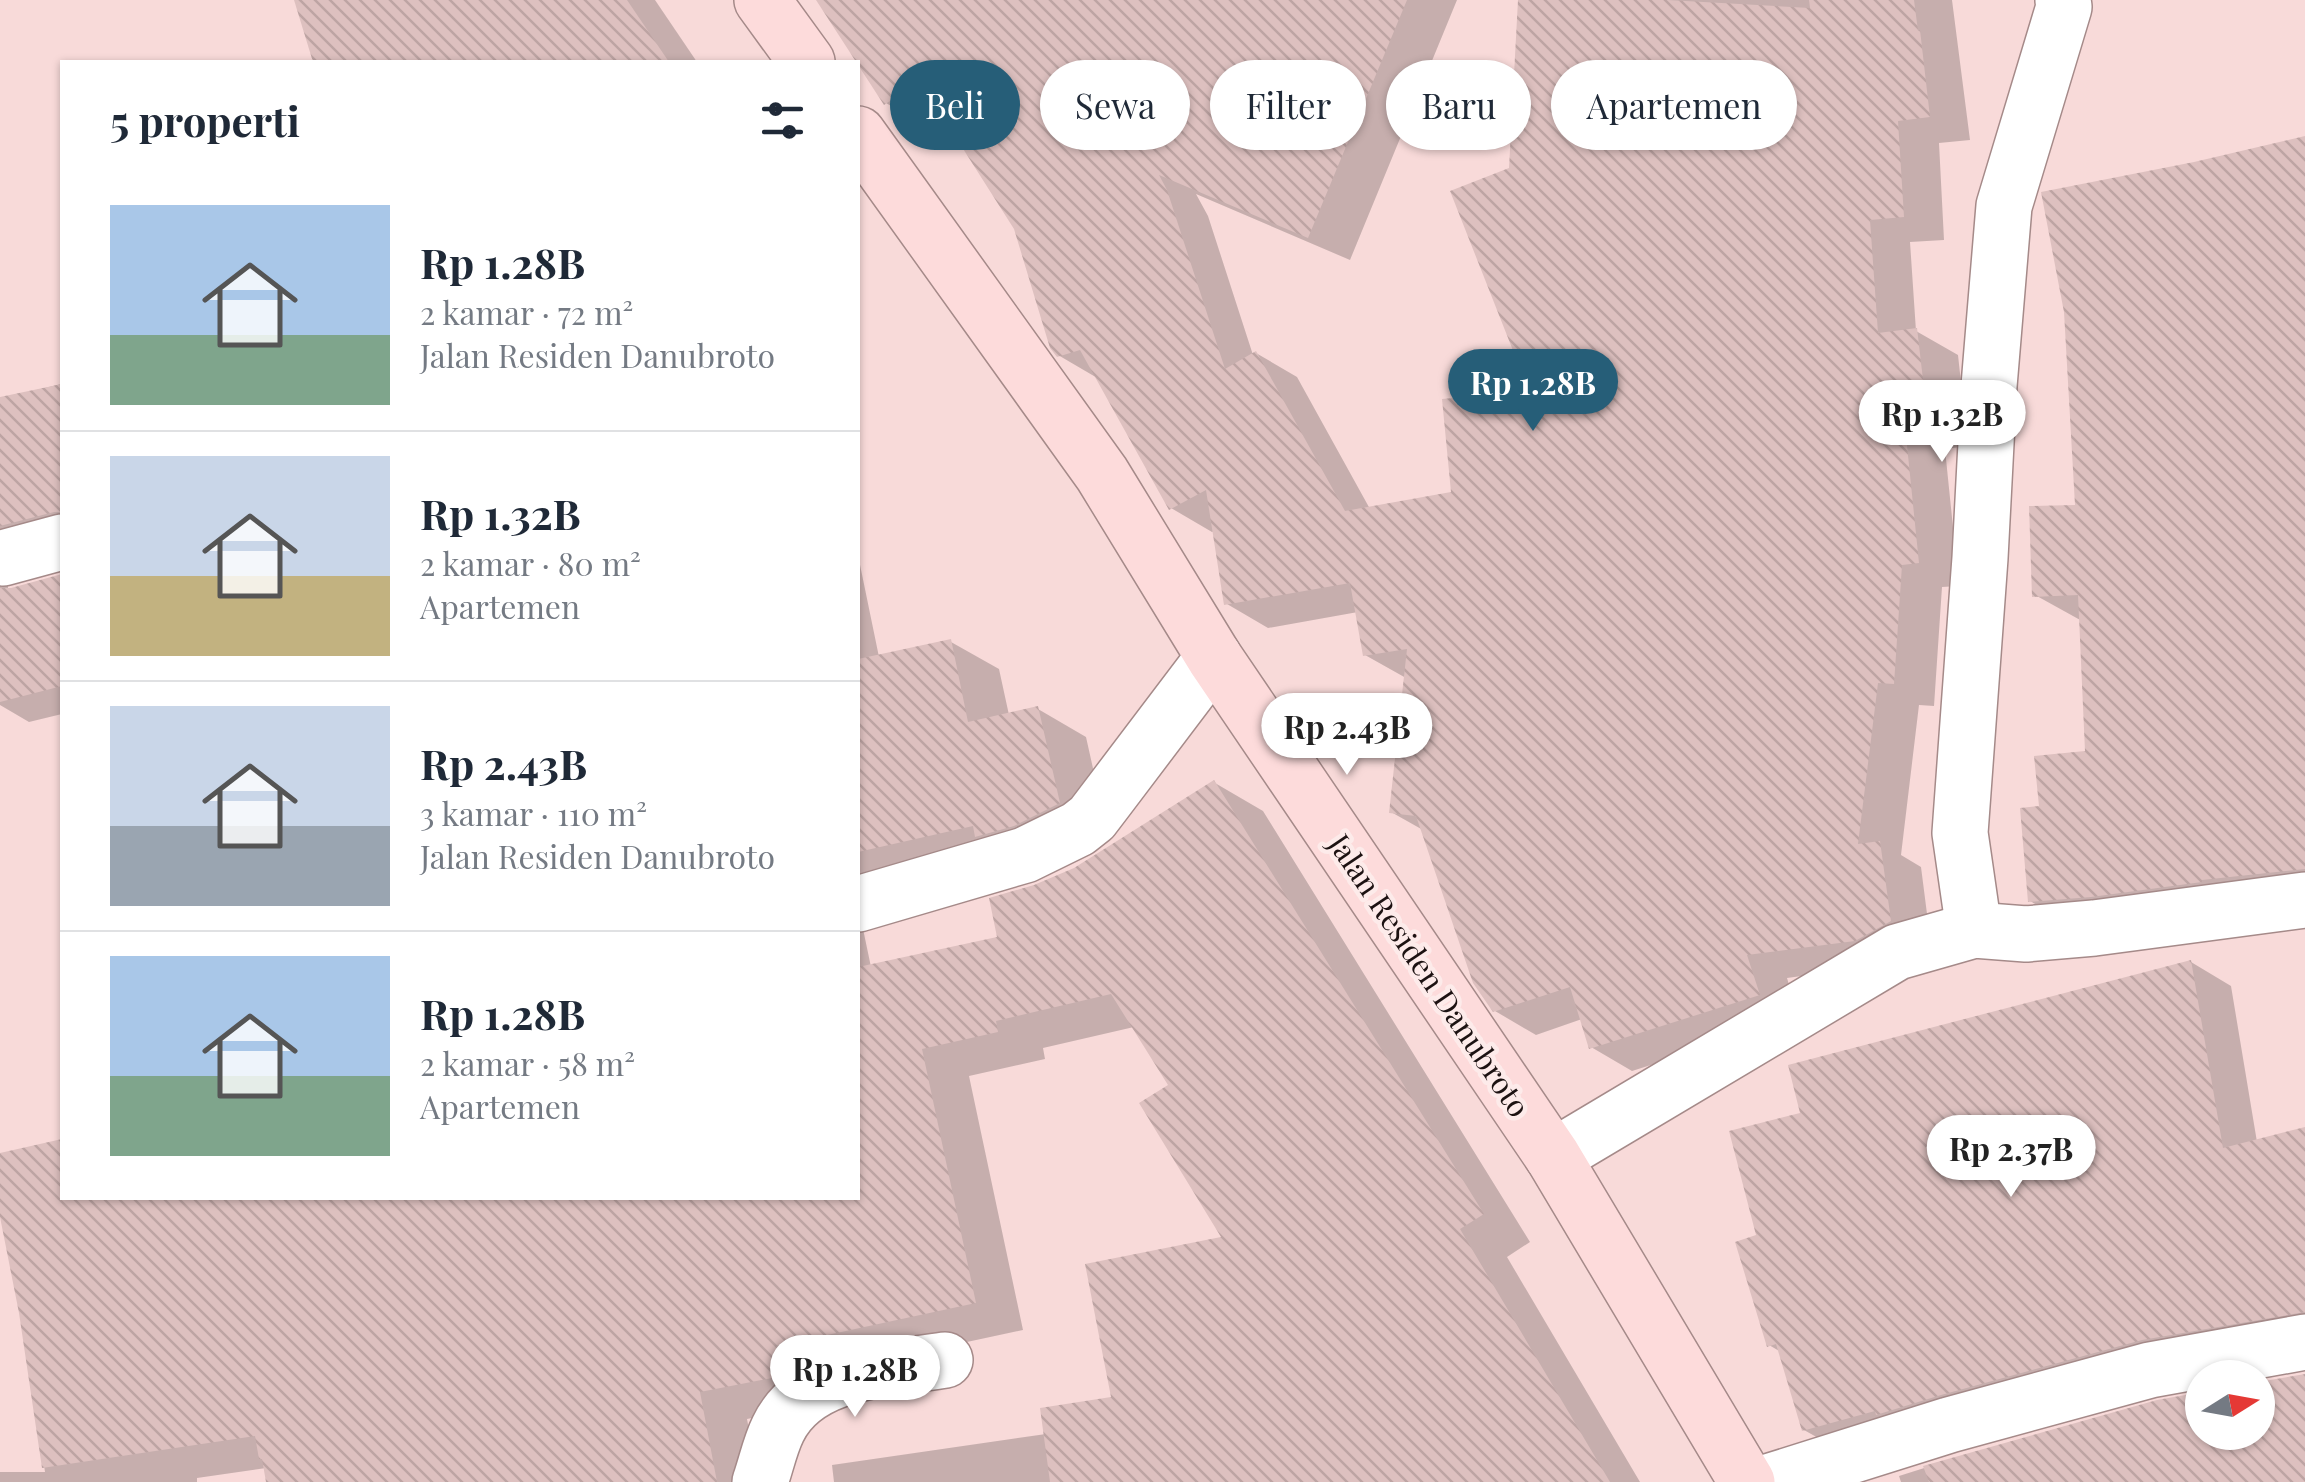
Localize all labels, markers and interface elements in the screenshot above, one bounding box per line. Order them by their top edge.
chip: Beli [890,60,1020,150]
chip: Sewa [1040,60,1190,150]
chip: Filter [1210,60,1366,150]
chip: Baru [1386,60,1531,150]
chip: Apartemen [1551,60,1797,150]
text: 5 properti [110,92,300,148]
icon: filters [755,93,810,148]
text: Rp 1.28B [420,234,585,290]
icon: home [190,245,310,365]
text: 2 kamar · 72 m² [420,290,633,333]
text: Jalan Residen Danubroto [420,333,775,376]
pin: Rp 1.28B [1430,349,1636,434]
text: Rp 1.28B [1470,360,1596,403]
pin: Rp 1.32B [1839,380,2045,465]
text: Rp 1.32B [1881,391,2003,434]
text: Rp 1.32B [420,485,581,541]
icon: home [190,496,310,616]
text: 2 kamar · 80 m² [420,541,641,584]
text: Apartemen [420,584,580,627]
pin: Rp 2.43B [1244,693,1450,778]
text: Rp 2.43B [1283,704,1411,747]
text: Rp 2.43B [420,735,587,791]
icon: home [190,746,310,866]
text: 3 kamar · 110 m² [420,791,647,834]
street label: Jalan Residen Danubroto [1320,825,1540,1124]
text: Jalan Residen Danubroto [420,834,775,877]
text: Rp 1.28B [420,985,585,1041]
icon: home [190,996,310,1116]
text: 2 kamar · 58 m² [420,1041,635,1084]
text: Apartemen [420,1084,580,1127]
pin: Rp 2.37B [1908,1115,2114,1200]
text: Rp 2.37B [1949,1126,2073,1169]
pin: Rp 1.28B [752,1335,958,1420]
text: Rp 1.28B [792,1346,918,1389]
north arrow [2185,1360,2275,1450]
map controls [2185,1360,2275,1450]

